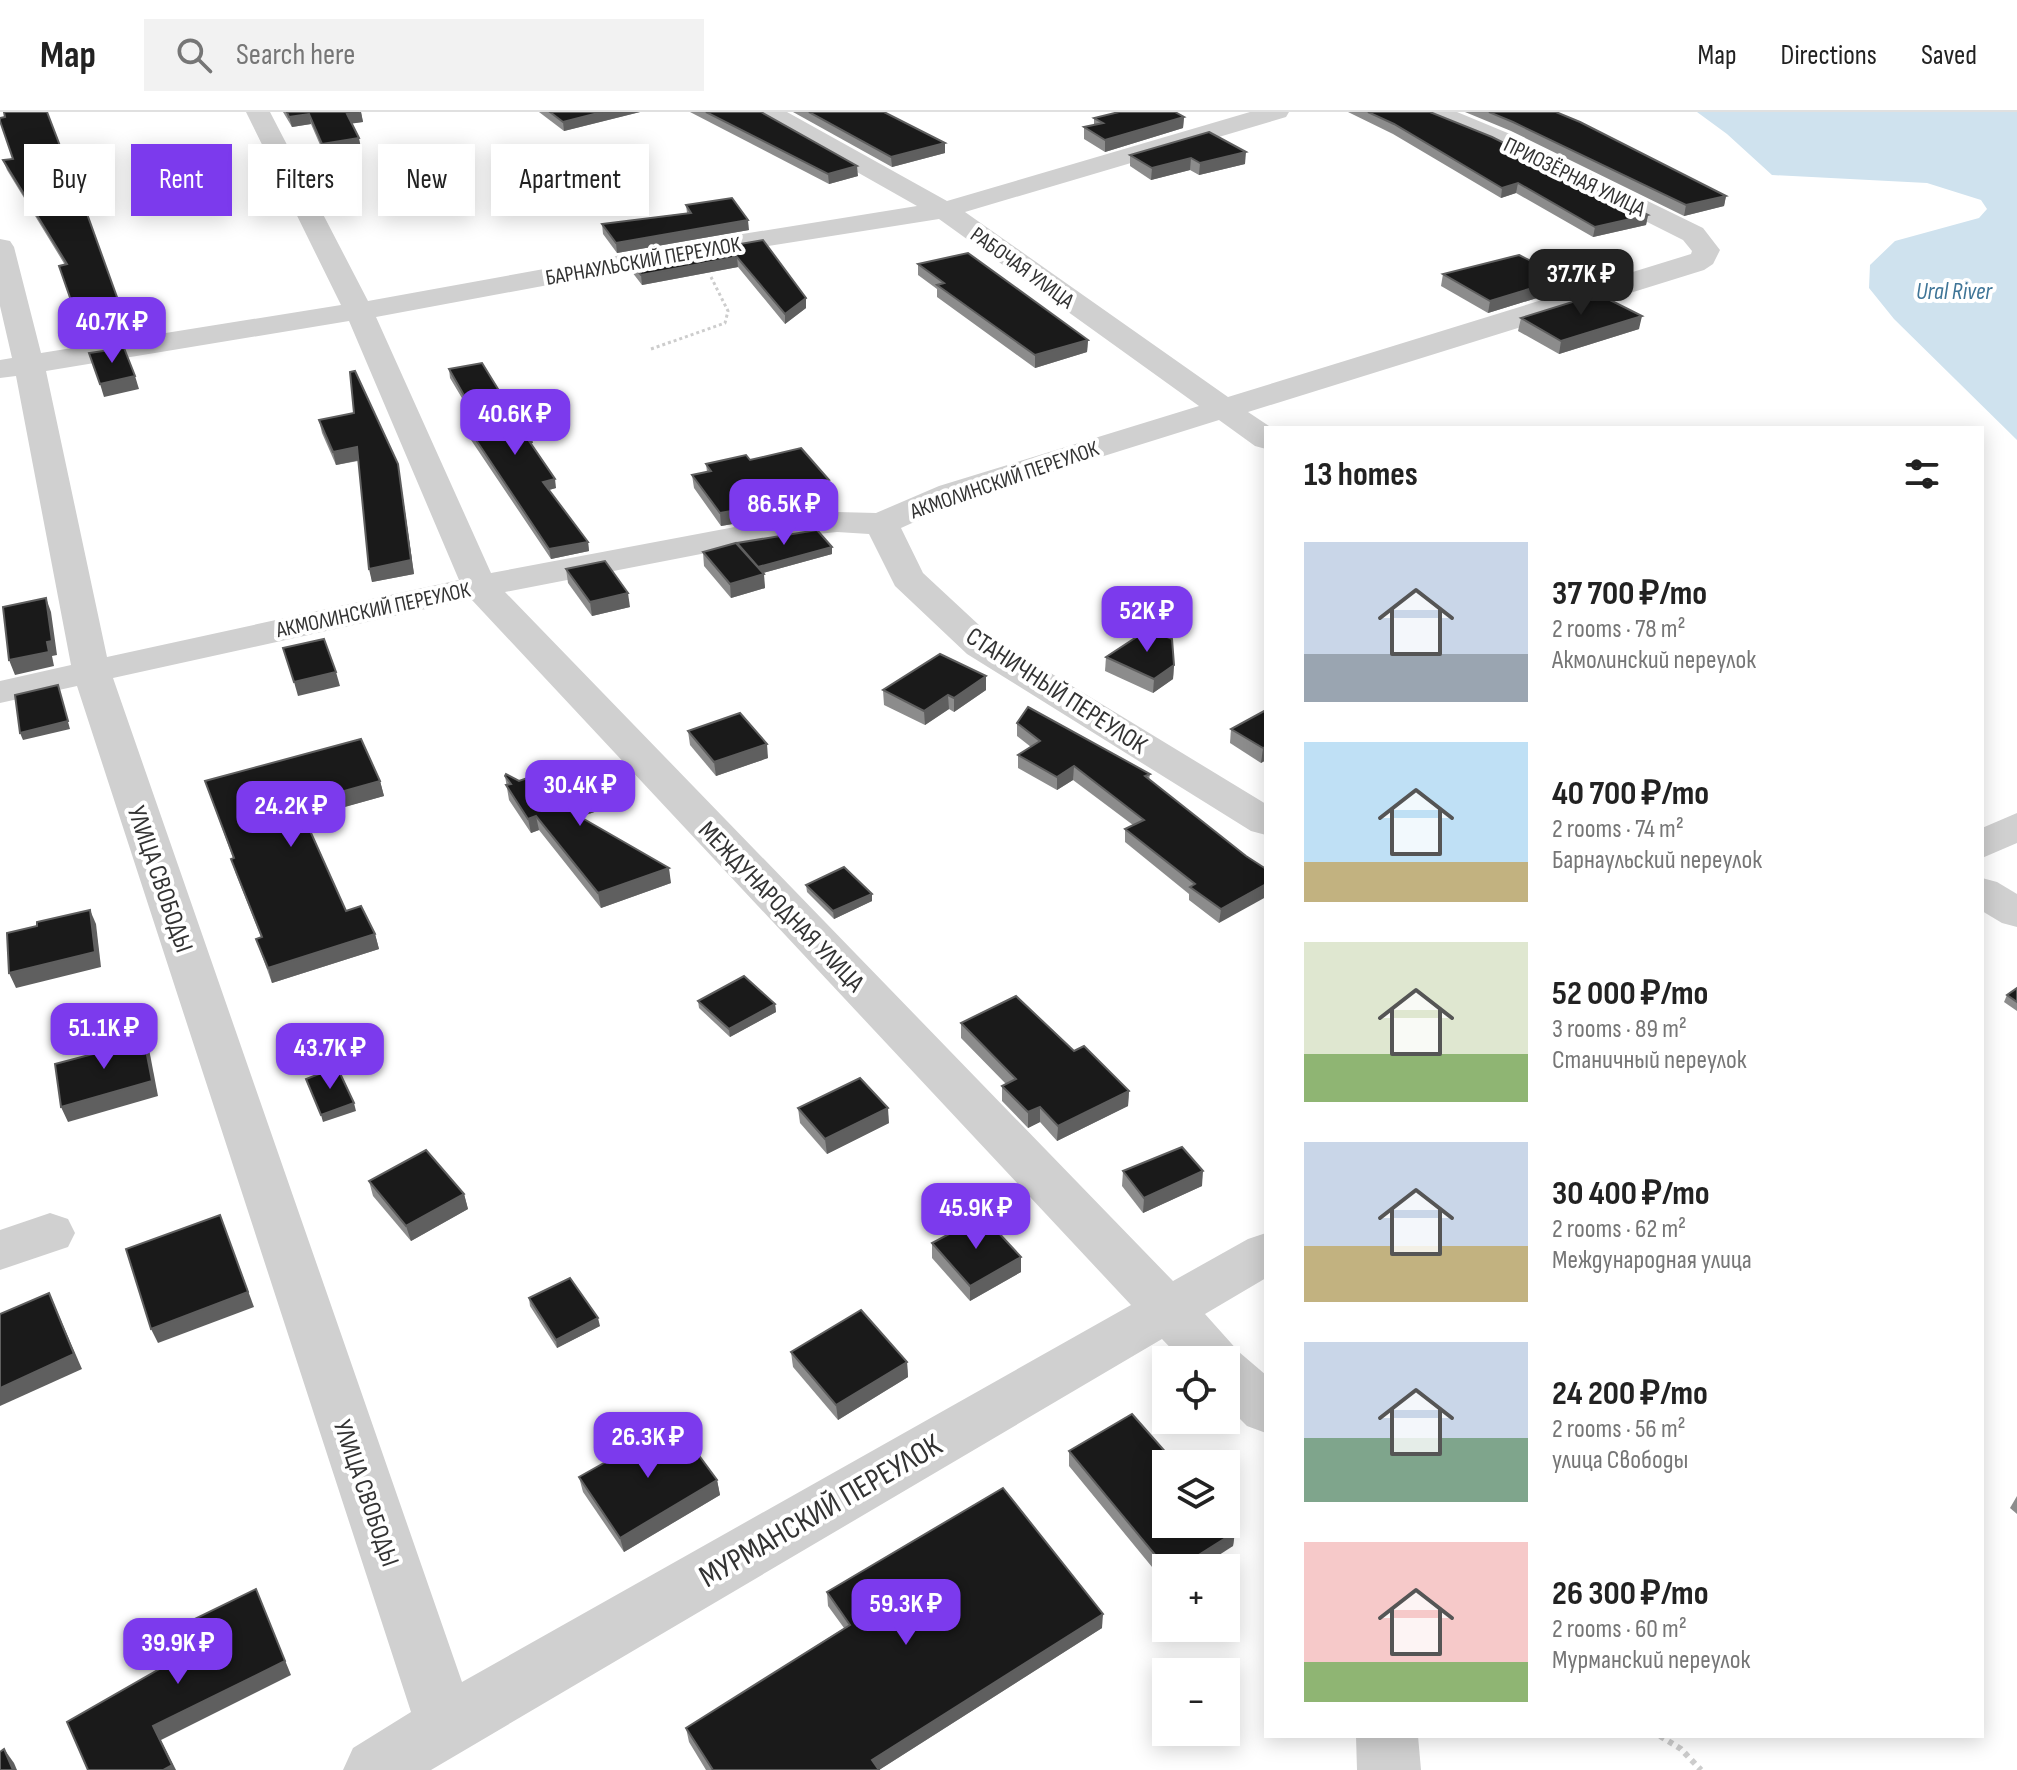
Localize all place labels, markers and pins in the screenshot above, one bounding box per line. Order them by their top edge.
pin: 37.7K ₽ [1507,249,1655,317]
pin: 40.7K ₽ [38,297,186,365]
pin: 40.6K ₽ [441,389,589,457]
pin: 86.5K ₽ [710,479,858,547]
pin: 52K ₽ [1091,586,1203,654]
pin: 30.4K ₽ [506,760,654,828]
pin: 24.2K ₽ [217,781,365,849]
pin: 51.1K ₽ [30,1003,178,1071]
pin: 43.7K ₽ [256,1023,404,1091]
pin: 45.9K ₽ [902,1183,1050,1251]
pin: 26.3K ₽ [574,1412,722,1480]
pin: 59.3K ₽ [832,1579,980,1647]
pin: 39.9K ₽ [104,1618,252,1686]

